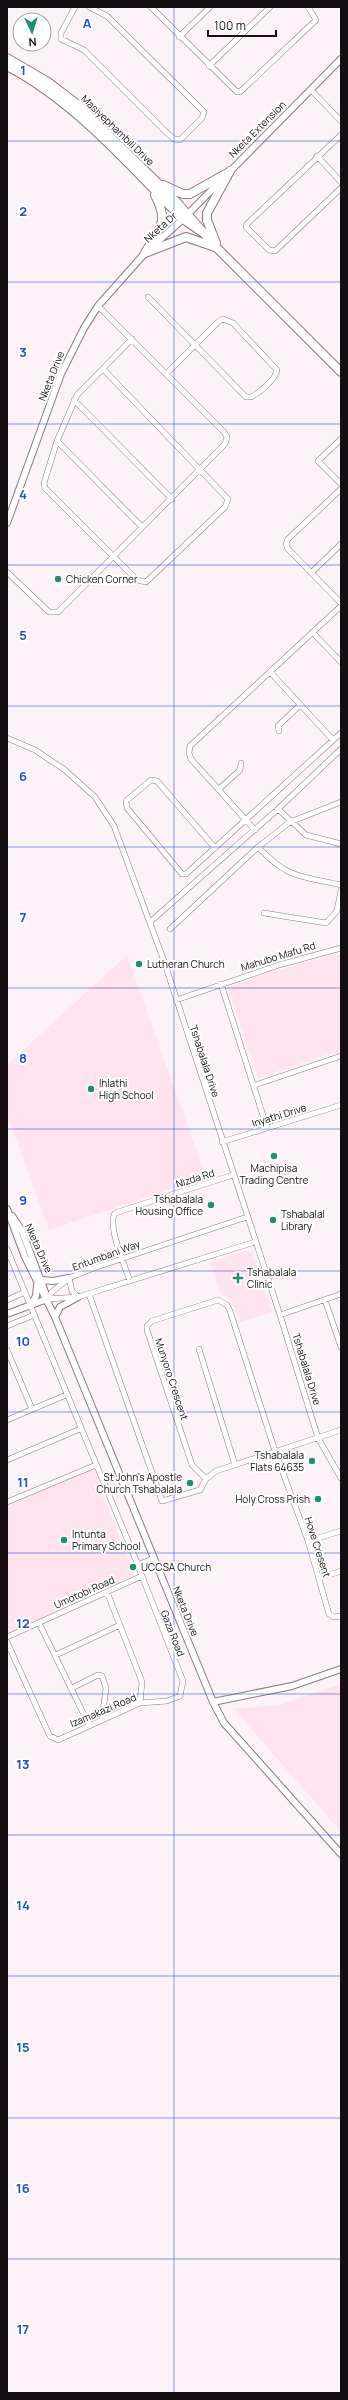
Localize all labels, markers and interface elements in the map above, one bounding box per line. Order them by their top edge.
north arrow [12,12,52,52]
scale bar [208,12,276,38]
text: A [83,14,92,32]
text: 100 m [214,17,246,34]
text: N [28,35,37,50]
text: 1 [20,61,26,79]
street label: Masiyephambili Drive [78,91,158,169]
street label: Nketa Extension [226,98,288,160]
text: 2 [19,202,27,220]
street label: Nketa Dr [141,208,180,245]
text: 3 [19,343,27,361]
street label: Nketa Drive [35,349,67,403]
text: 4 [19,485,27,503]
place label: Chicken Corner [66,572,138,586]
marker: Chicken Corner [53,574,63,584]
text: 5 [19,626,27,644]
text: 6 [19,767,27,785]
text: 7 [20,908,27,926]
street label: Mahubo Mafu Rd [239,938,317,974]
place label: Lutheran Church [147,957,225,971]
marker: Lutheran Church [134,959,144,969]
street label: Tshabalala Drive [187,1023,223,1099]
text: 8 [19,1049,27,1067]
place label: Ihlathi High School [99,1076,154,1102]
marker: Ihlathi High School [86,1084,96,1094]
street label: Inyathi Drive [250,1100,308,1130]
marker: Machipisa Trading Centre [269,1151,279,1161]
place label: Machipisa Trading Centre [240,1161,308,1187]
street label: Nizda Rd [174,1165,216,1191]
text: 9 [19,1191,27,1209]
place label: Tshabalala Housing Office [135,1192,203,1218]
marker: Tshabalala Housing Office [206,1200,216,1210]
place label: Tshabalal Library [281,1207,325,1233]
marker: Tshabalal Library [268,1215,278,1225]
street label: Nketa Drive [22,1221,56,1275]
street label: Entumbani Way [70,1236,143,1274]
place label: Tshabalala Clinic [247,1265,296,1291]
marker: Tshabalala Clinic [232,1272,244,1284]
street label: Tshabalala Drive [289,1331,325,1407]
text: 10 [16,1332,30,1350]
street label: Munyoro Crescent [152,1336,192,1422]
place label: Tshabalala Flats 64635 [250,1448,304,1474]
marker: Tshabalala Flats 64635 [307,1456,317,1466]
place label: St John's Apostle Church Tshabalala [97,1470,182,1496]
text: 11 [17,1473,29,1491]
marker: St John's Apostle Church Tshabalala [185,1478,195,1488]
place label: Holy Cross Prish [235,1492,310,1506]
marker: Holy Cross Prish [313,1494,323,1504]
street label: Hove Cresent [302,1515,334,1579]
place label: Intunta Primary School [72,1527,141,1553]
marker: Intunta Primary School [59,1535,69,1545]
place label: UCCSA Church [141,1560,211,1574]
marker: UCCSA Church [128,1562,138,1572]
street label: Umotobi Road [51,1572,117,1612]
street label: Nketa Drive [170,1584,202,1638]
street label: Gaza Road [158,1608,188,1658]
text: 12 [16,1614,30,1632]
street label: Izamakazi Road [68,1690,138,1730]
text: 13 [16,1755,30,1773]
text: 14 [16,1896,30,1914]
text: 15 [16,2038,30,2056]
text: 16 [16,2179,30,2197]
text: 17 [17,2320,29,2338]

